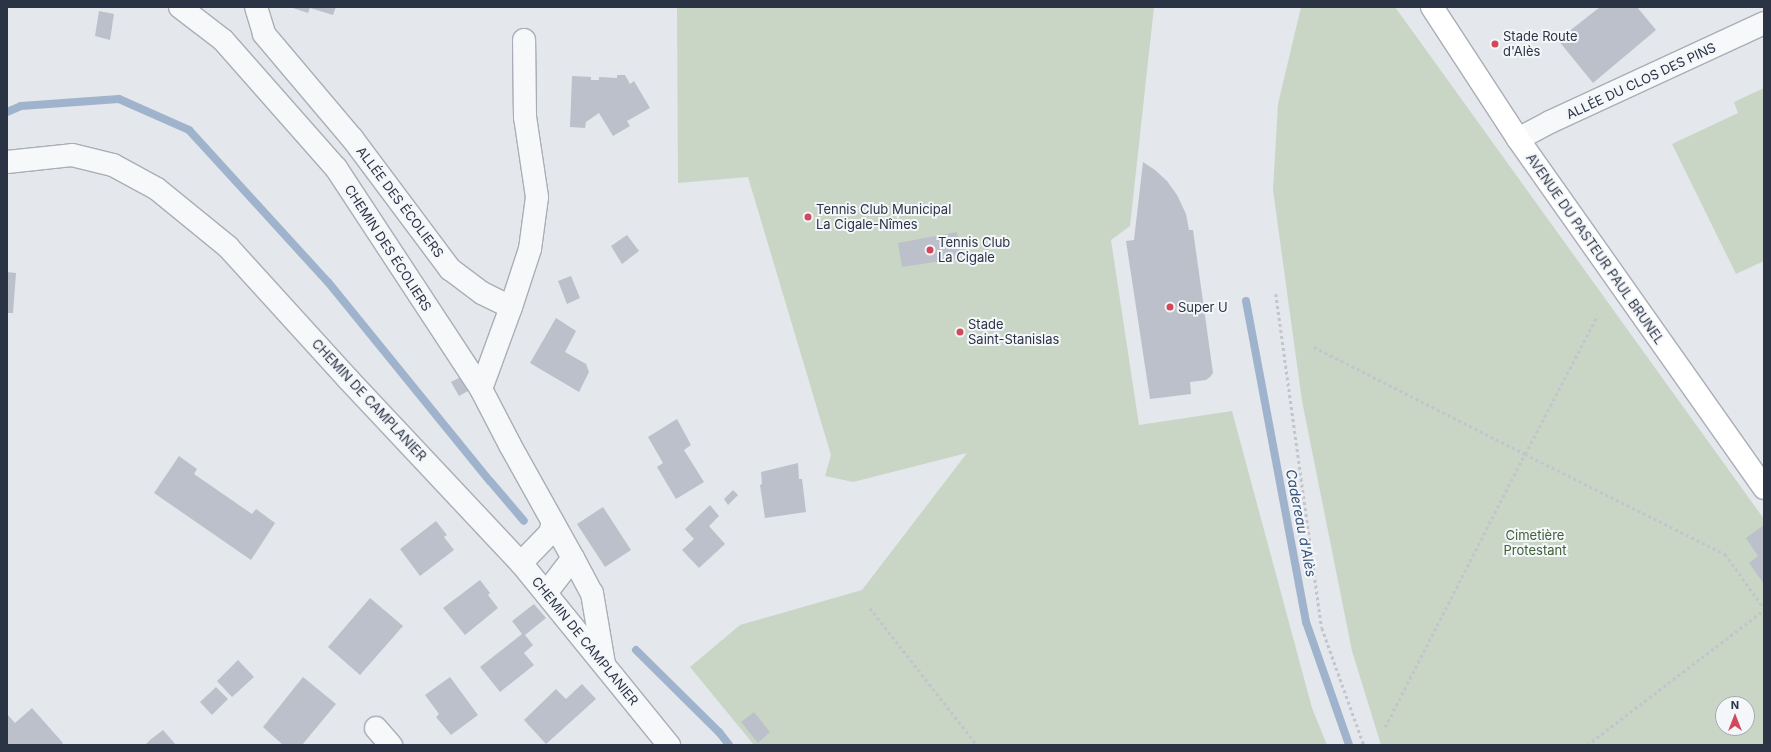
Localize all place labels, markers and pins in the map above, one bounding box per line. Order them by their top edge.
place label: Stade Route d'Alès [1503,29,1578,60]
marker: Stade Route d'Alès [1490,39,1500,49]
place label: Tennis Club Municipal La Cigale-Nîmes [816,202,951,233]
marker: Tennis Club Municipal La Cigale-Nîmes [803,212,813,222]
place label: Tennis Club La Cigale [938,235,1010,266]
marker: Tennis Club La Cigale [925,245,935,255]
place label: Super U [1178,299,1228,315]
marker: Super U [1165,302,1175,312]
place label: Stade Saint-Stanislas [968,317,1059,348]
marker: Stade Saint-Stanislas [955,327,965,337]

